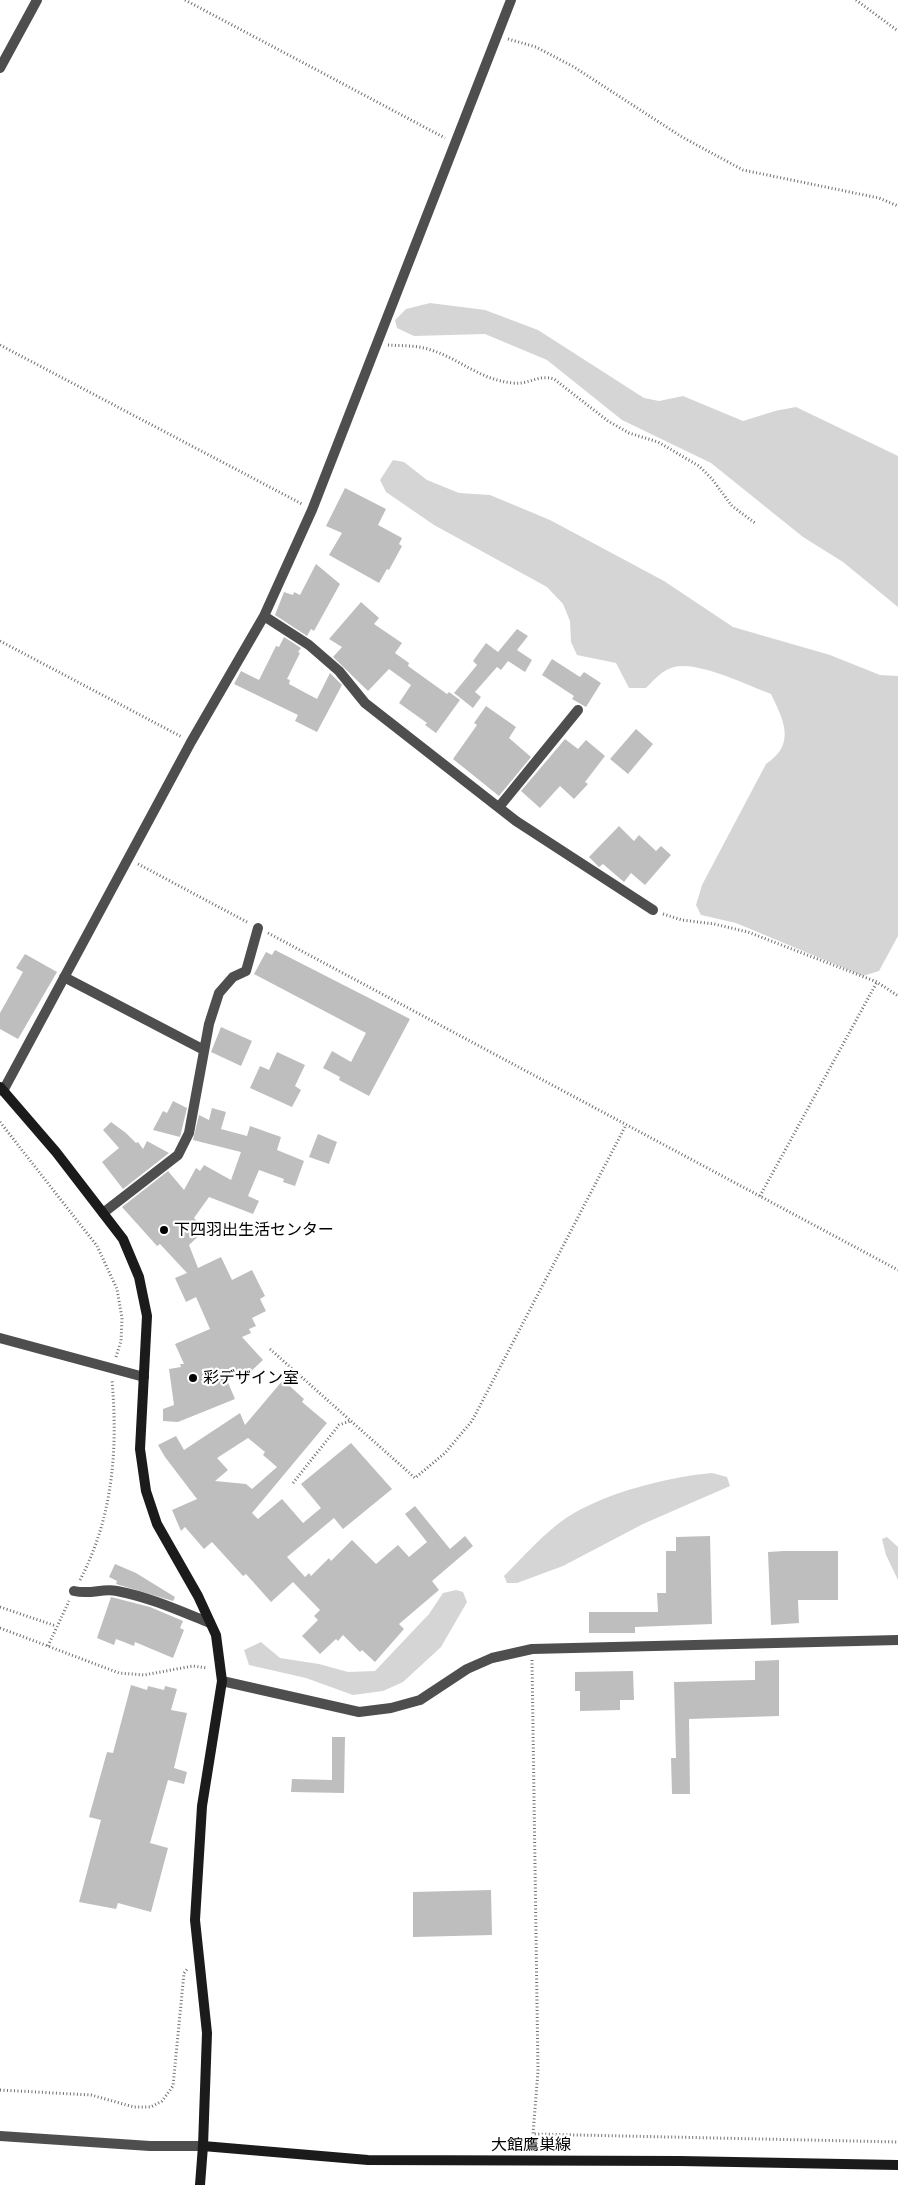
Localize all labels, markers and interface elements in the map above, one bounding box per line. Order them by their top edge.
place label: 下四羽出生活センター [174,1220,334,1240]
marker: 下四羽出生活センター [158,1224,170,1236]
place label: 彩デザイン室 [203,1368,299,1388]
marker: 彩デザイン室 [187,1372,199,1384]
street label: 大館鷹巣線 [491,2135,571,2155]

